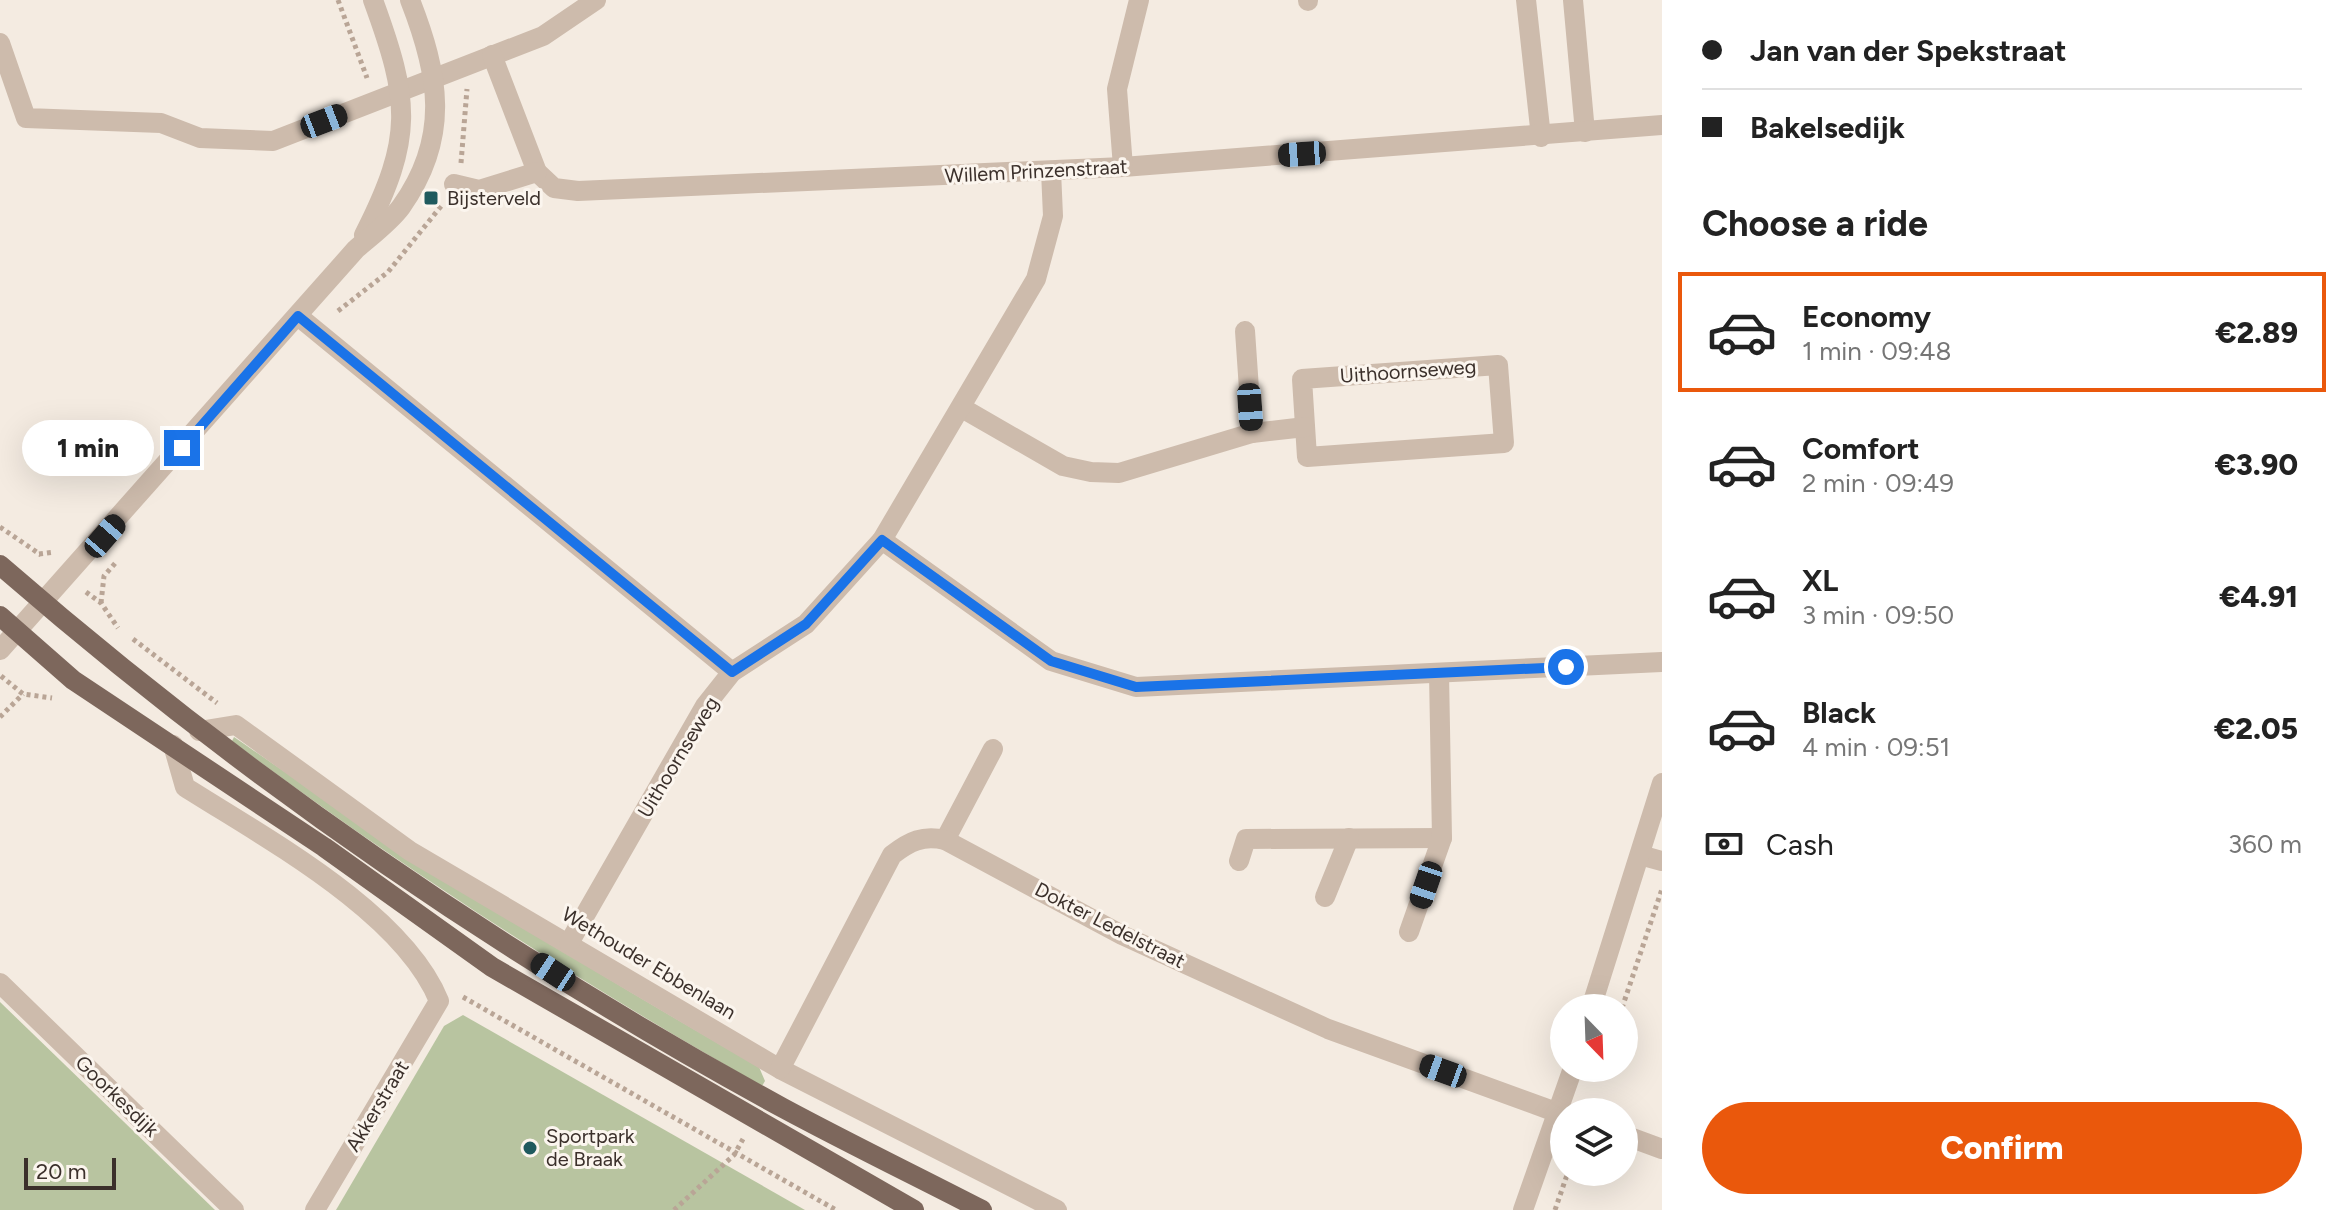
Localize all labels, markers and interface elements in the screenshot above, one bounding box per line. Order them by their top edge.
text: Jan van der Spekstraat [1750,32,2067,69]
car [297,101,351,141]
text: Bakelsedijk [1750,109,1905,146]
car [1277,140,1327,168]
street label: Willem Prinzenstraat [944,154,1128,188]
place label: Bijsterveld [447,186,541,210]
marker: Bijsterveld [422,189,440,207]
text: Choose a ride [1702,202,1928,245]
icon: car [1706,296,1778,368]
text: Economy [1802,298,1931,335]
text: €2.89 [2215,314,2298,351]
text: 1 min · 09:48 [1802,335,1951,367]
street label: Uithoornseweg [1339,354,1477,388]
car [1236,382,1264,432]
callout: 1 min [22,420,154,476]
icon: car [1706,428,1778,500]
route end [164,430,200,466]
text: Comfort [1802,430,1920,467]
text: 1 min [57,432,119,464]
text: €3.90 [2215,446,2298,483]
text: 2 min · 09:49 [1802,467,1954,499]
car [80,510,130,562]
icon: car [1706,560,1778,632]
text: XL [1802,562,1838,599]
text: €4.91 [2219,578,2298,615]
text: 3 min · 09:50 [1802,599,1954,631]
route start [1548,649,1584,685]
street label: Uithoornseweg [633,692,723,822]
icon: car [1706,692,1778,764]
text: Black [1802,694,1876,731]
text: €2.05 [2214,710,2298,747]
text: 4 min · 09:51 [1802,731,1950,763]
icon: cash [1702,822,1746,866]
text: Cash [1766,826,1834,863]
text: 360 m [2228,828,2302,860]
car [1407,858,1445,912]
street label: Dokter Ledelstraat [1031,877,1189,973]
street label: Wethouder Ebbenlaan [558,902,740,1024]
car [526,949,580,995]
north arrow [1550,994,1638,1082]
map controls [1550,994,1638,1186]
street label: Goorkesdijk [70,1050,164,1142]
car [1416,1052,1470,1090]
street label: Akkerstraat [340,1056,414,1156]
button: layers [1550,1098,1638,1186]
button: Confirm [1702,1102,2302,1194]
place label: Sportpark de Braak [546,1124,635,1171]
marker: Sportpark de Braak [521,1139,539,1157]
scale bar [24,1154,116,1190]
text: 20 m [36,1158,87,1185]

